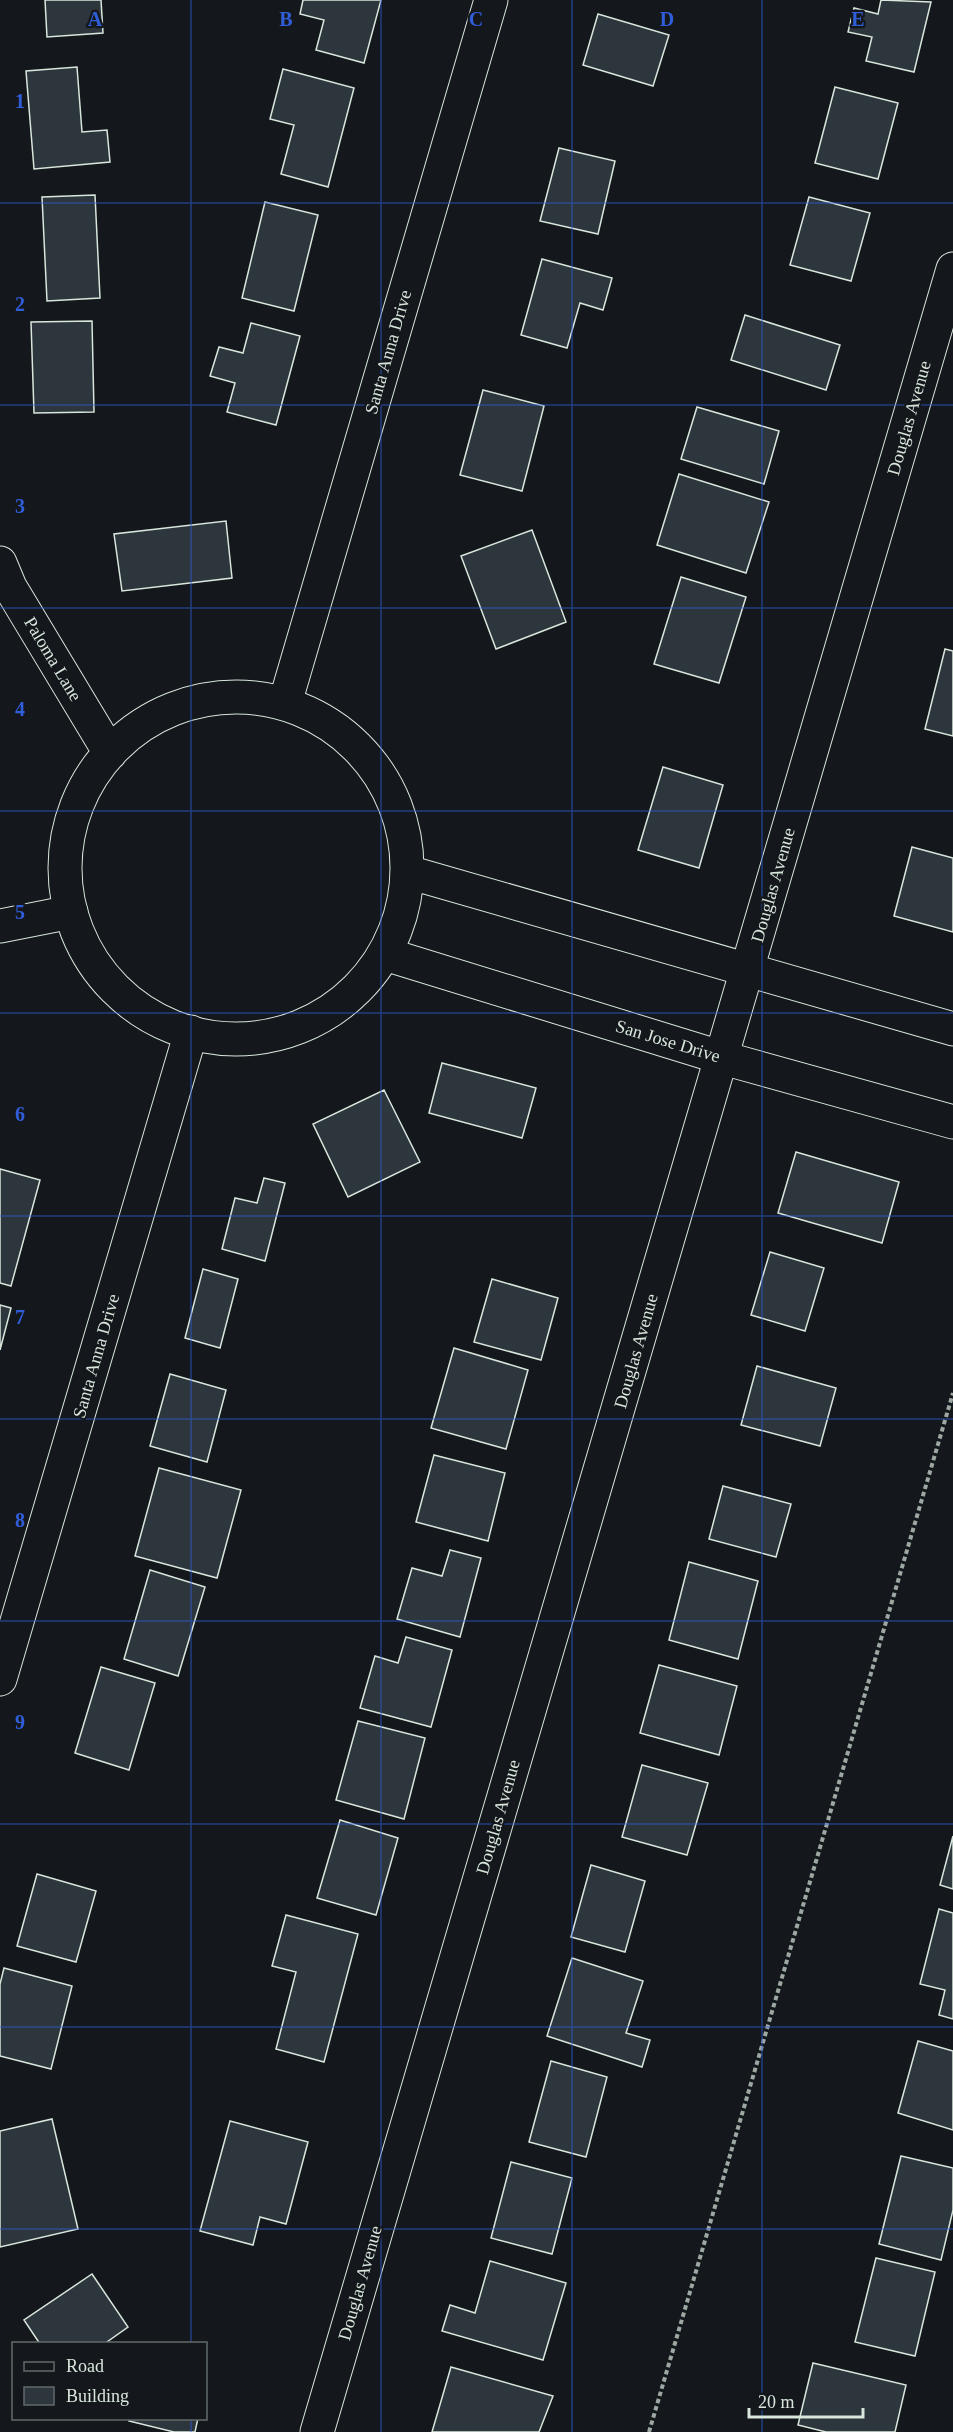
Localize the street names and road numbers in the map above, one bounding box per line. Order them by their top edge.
street label: Santa Anna Drive [361,288,415,416]
street label: Douglas Avenue [883,358,935,478]
street label: Paloma Lane [20,613,86,705]
street label: Douglas Avenue [747,825,799,945]
street label: San Jose Drive [613,1016,723,1066]
street label: Douglas Avenue [610,1291,662,1411]
street label: Santa Anna Drive [69,1292,123,1420]
street label: Douglas Avenue [472,1757,524,1877]
street label: Douglas Avenue [334,2223,386,2343]

